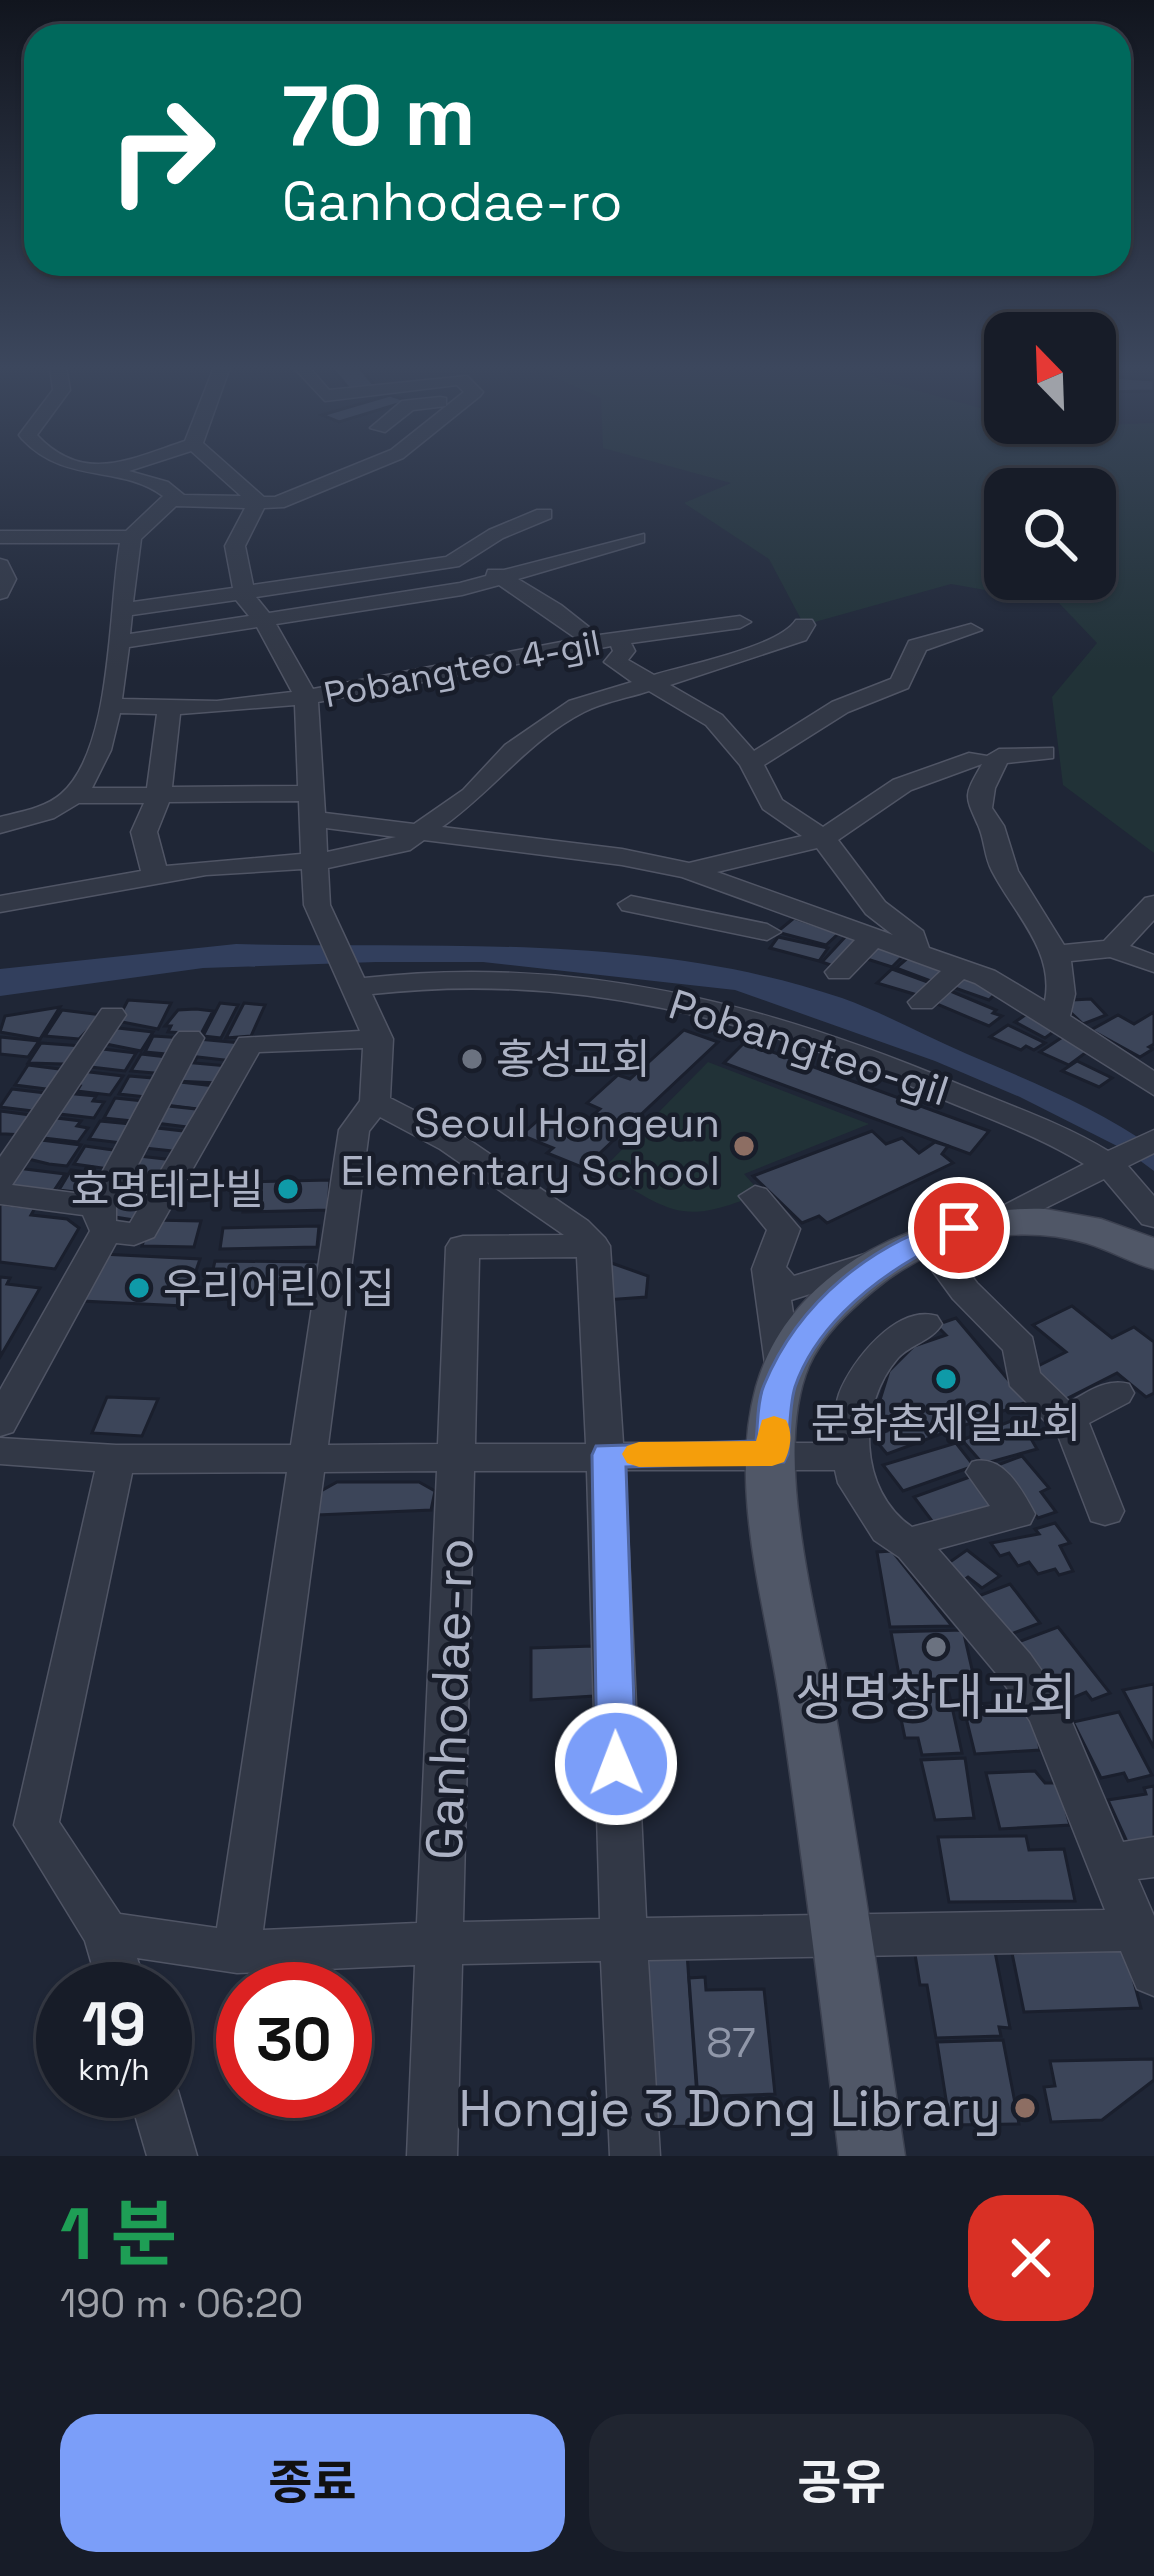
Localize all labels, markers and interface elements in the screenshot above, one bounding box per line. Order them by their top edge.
text: 70 m [282,62,476,170]
icon: right [84,72,240,228]
text: Ganhodae-ro [282,167,623,236]
north arrow [984,312,1116,444]
map controls [984,312,1116,600]
button: search [984,468,1116,600]
street label: Pobangteo 4-gil [320,620,604,718]
street label: Pobangteo-gil [663,977,955,1118]
place label: 홍성교회 [496,1033,651,1086]
marker: 홍성교회 [459,1046,485,1072]
place label: Seoul Hongeun Elementary School [341,1096,720,1197]
marker: Seoul Hongeun Elementary School [731,1133,757,1159]
place label: 효명테라빌 [71,1163,264,1216]
marker: 효명테라빌 [275,1176,301,1202]
pin [908,1177,1010,1279]
icon: arrive [926,1195,992,1261]
place label: 우리어린이집 [163,1262,395,1315]
marker: 우리어린이집 [126,1275,152,1301]
marker: 문화촌제일교회 [933,1366,959,1392]
place label: 문화촌제일교회 [811,1397,1081,1450]
street label: Ganhodae-ro [411,1537,488,1861]
marker: 생명창대교회 [923,1634,949,1660]
place label: 생명창대교회 [795,1665,1077,1730]
position arrow [553,1701,679,1827]
speed limit sign: 30 [216,1962,372,2118]
text: 19 [82,1986,146,2063]
house number: 87 [706,2016,756,2069]
text: km/h [78,2050,150,2089]
place label: Hongje 3 Dong Library [458,2076,1001,2141]
marker: Hongje 3 Dong Library [1012,2095,1038,2121]
text: 1 분 [60,2188,177,2280]
button: close [968,2195,1094,2321]
text: 190 m · 06:20 [60,2279,303,2328]
button: 종료 [60,2414,565,2552]
button: 공유 [589,2414,1094,2552]

